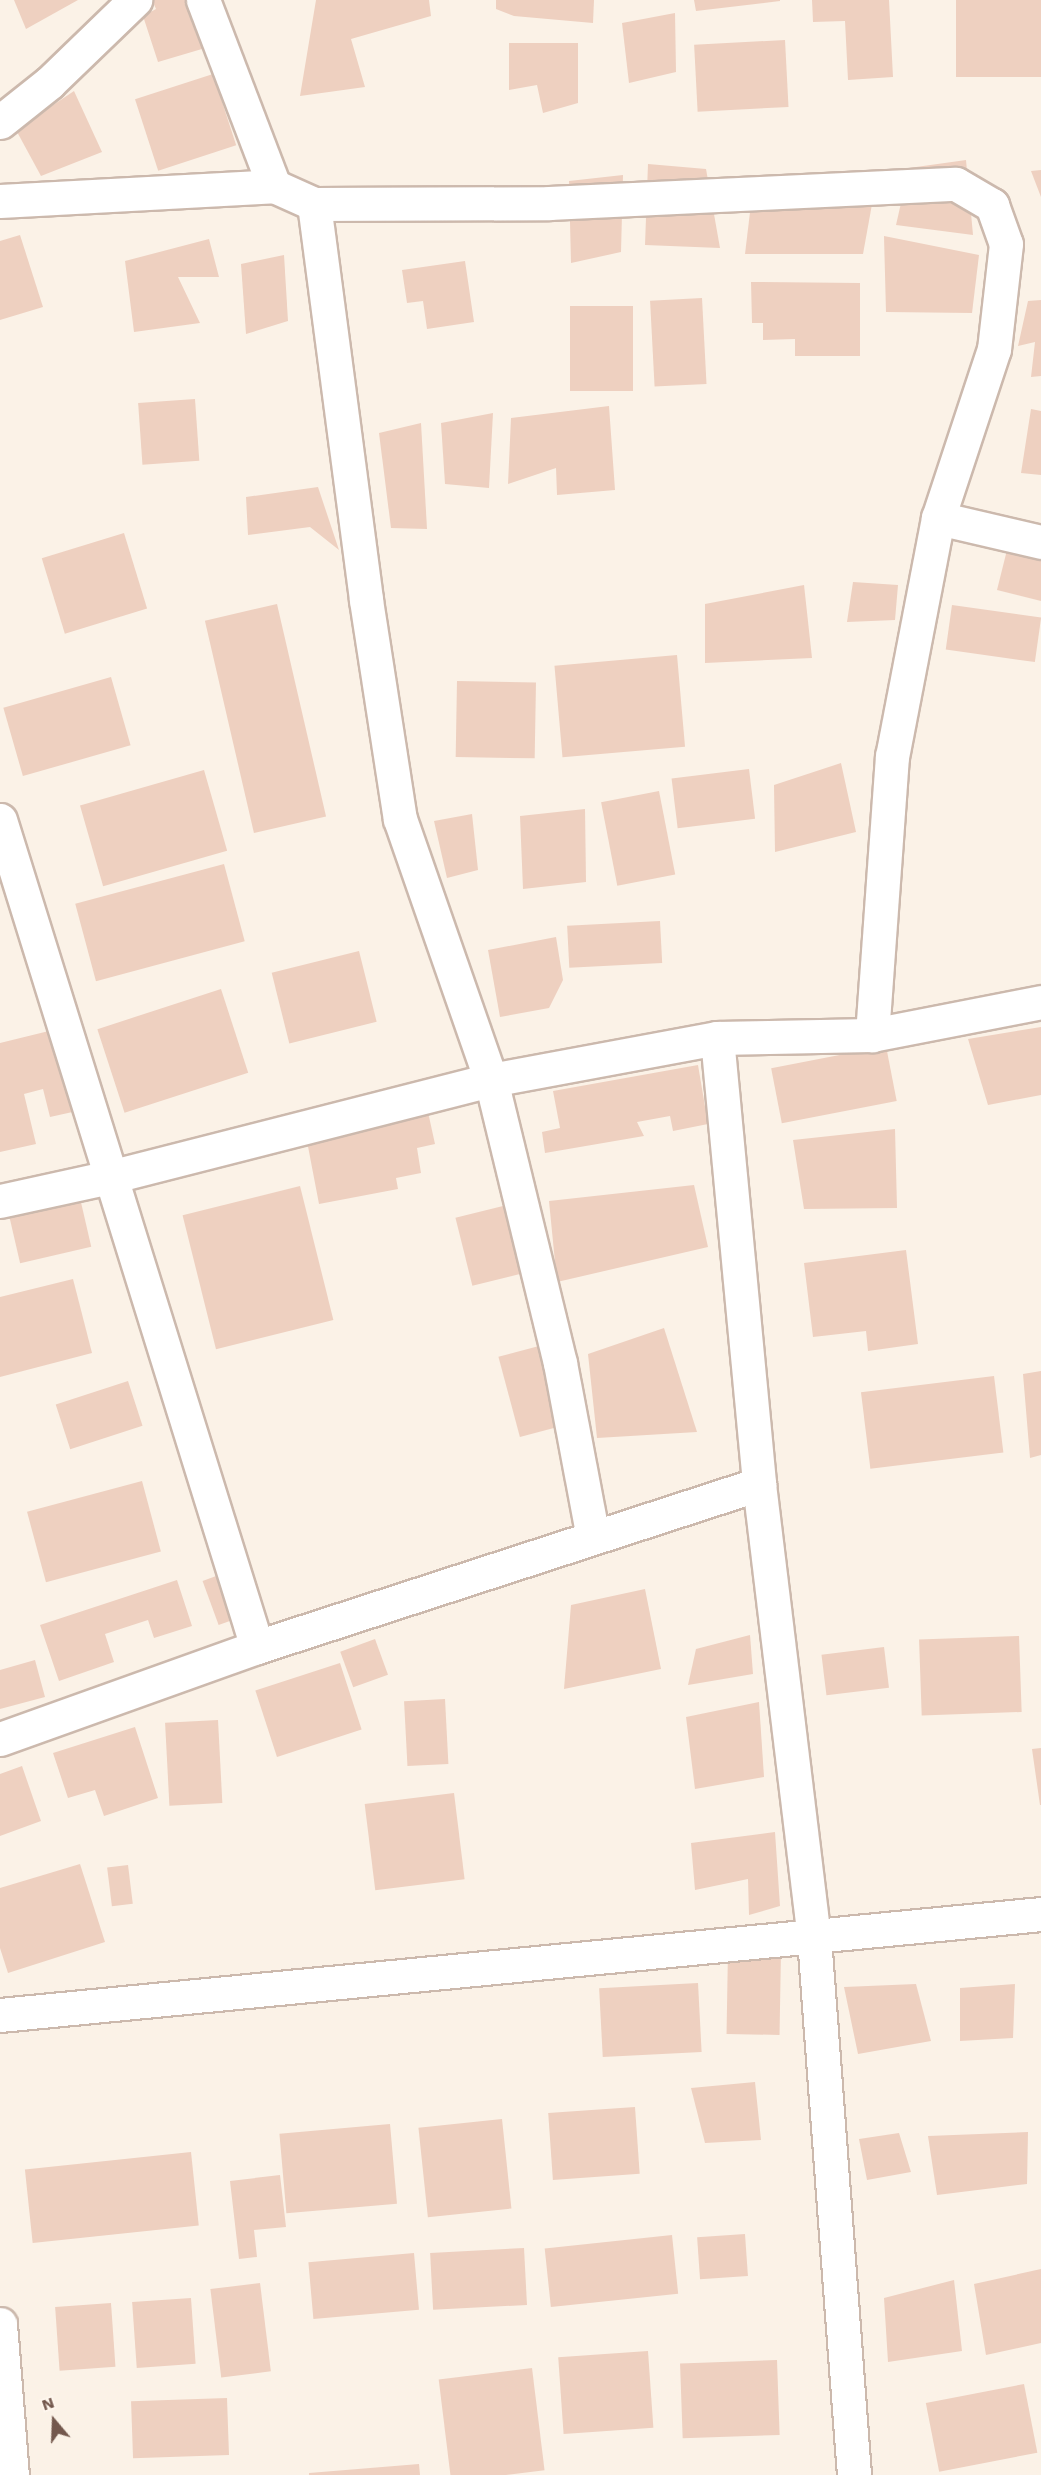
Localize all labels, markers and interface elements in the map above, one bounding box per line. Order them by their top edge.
north arrow [24,2391,84,2451]
text: N [39,2393,57,2414]

